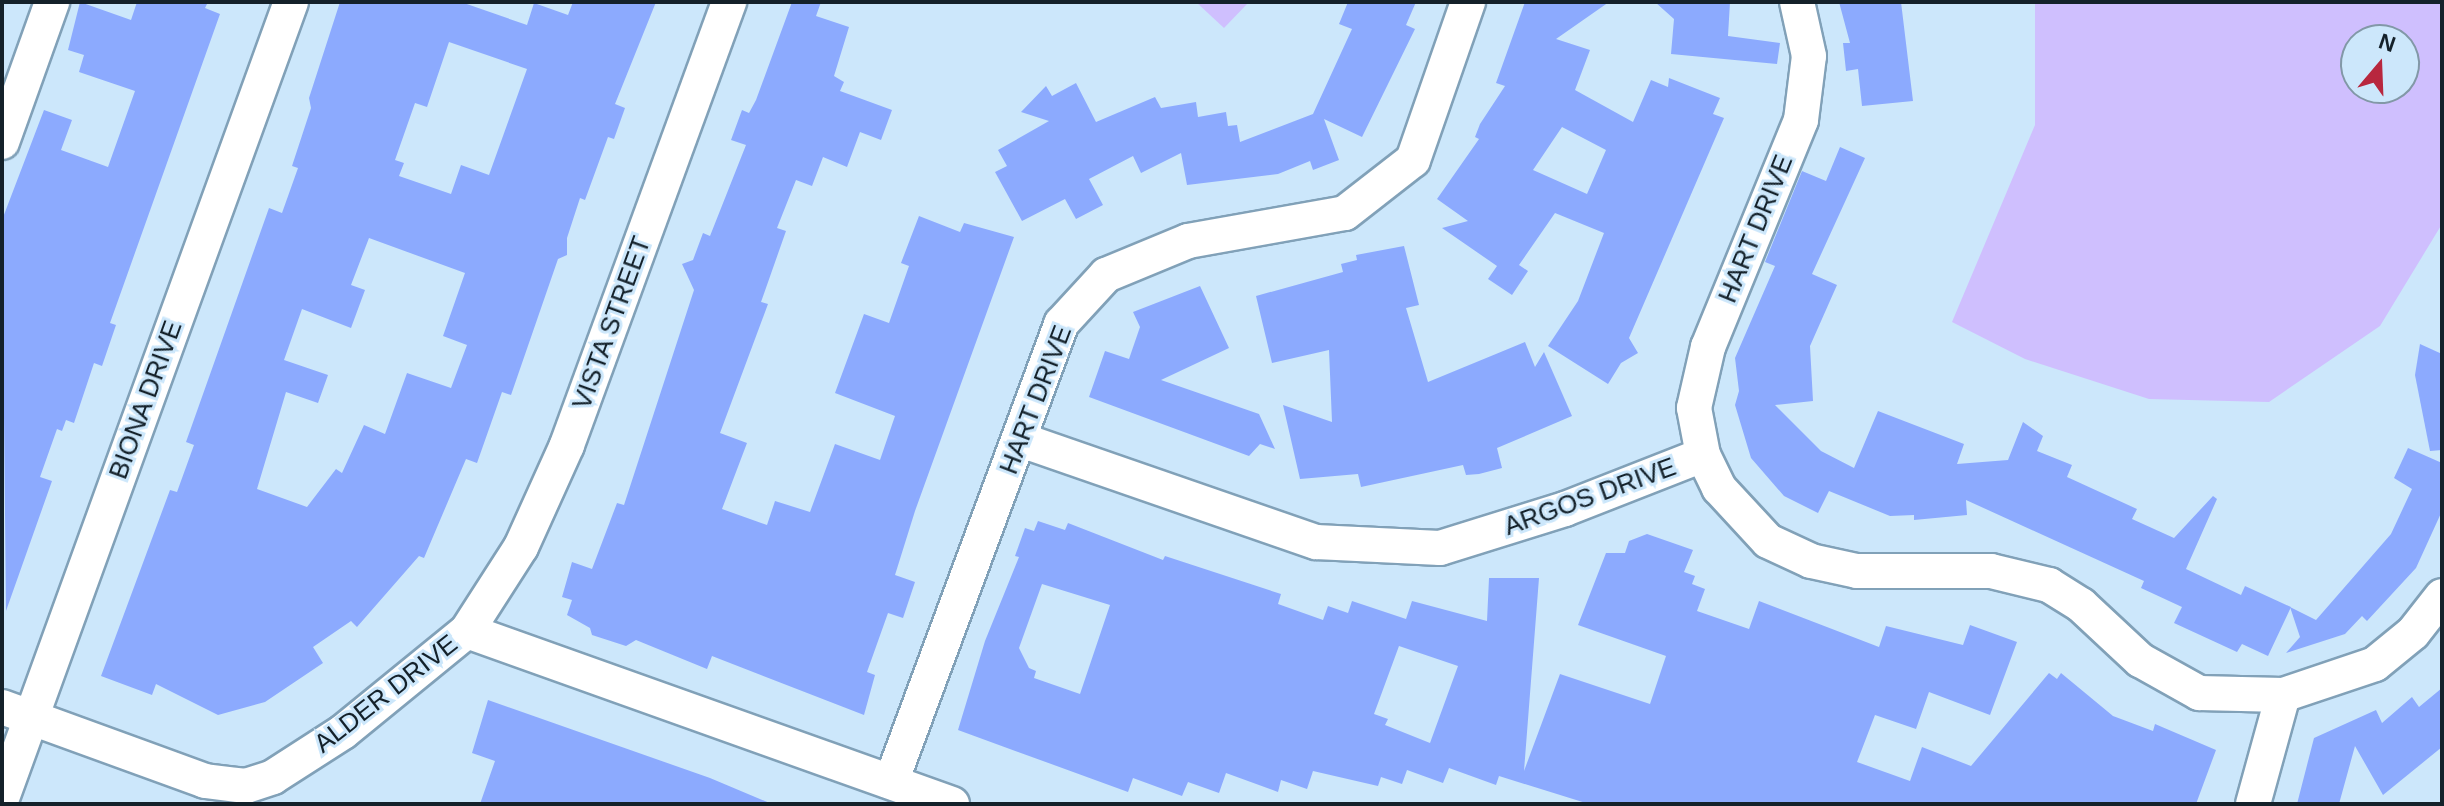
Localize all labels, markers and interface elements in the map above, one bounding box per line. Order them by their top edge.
north arrow [2340,24,2420,104]
text: N [2376,28,2399,57]
street label: HART DRIVE [1712,150,1800,308]
street label: VISTA STREET [566,232,658,414]
street label: BIONA DRIVE [103,316,189,484]
street label: HART DRIVE [993,321,1079,479]
street label: ARGOS DRIVE [1500,451,1680,543]
street label: ALDER DRIVE [308,628,464,760]

